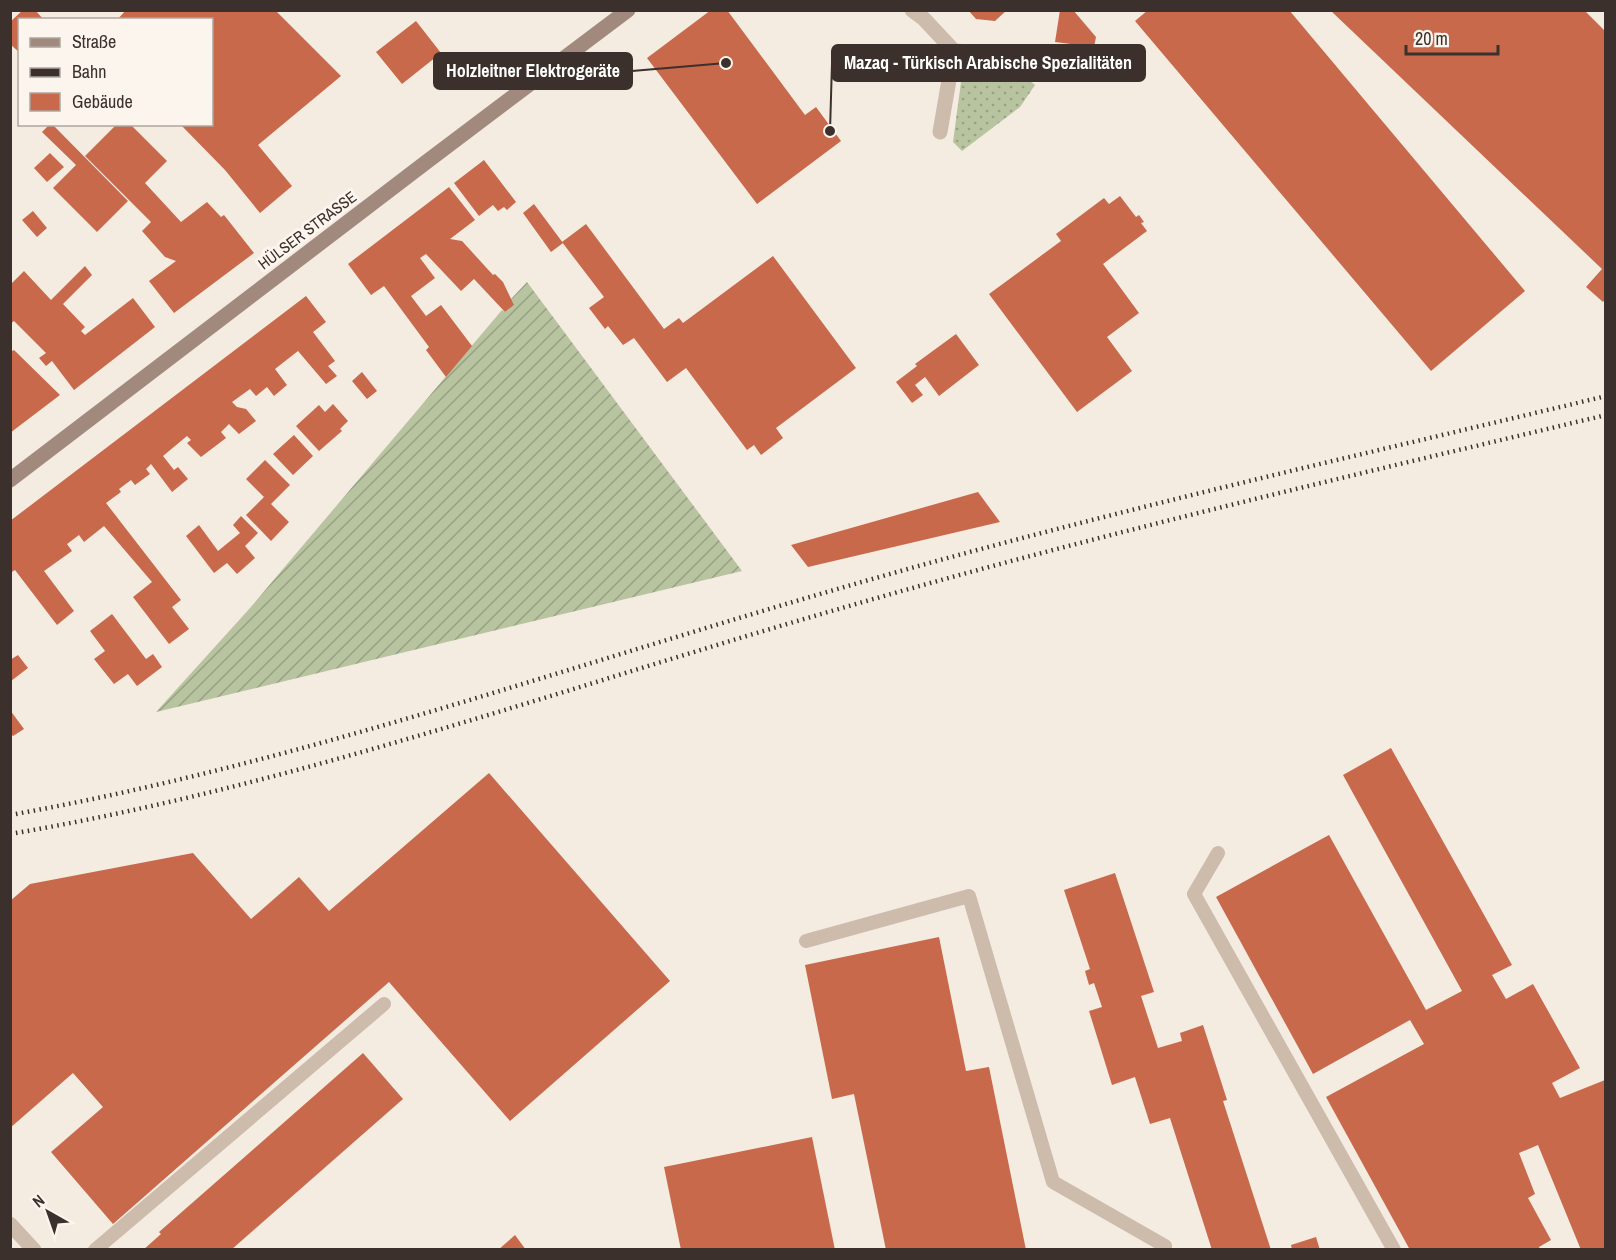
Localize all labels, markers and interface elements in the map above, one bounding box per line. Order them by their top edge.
legend [18,18,213,126]
scale bar [1406,18,1498,56]
text: 20 m [1415,26,1448,51]
text: Straße [72,29,116,54]
callout: Mazaq - Türkisch Arabische Spezialitäten [832,45,1145,81]
text: Mazaq - Türkisch Arabische Spezialitäten [844,50,1132,75]
callout: Holzleitner Elektrogeräte [434,53,632,89]
text: Holzleitner Elektrogeräte [446,58,620,83]
text: Bahn [72,59,106,84]
text: Gebäude [72,89,133,114]
street label: HÜLSER STRASSE [253,186,361,274]
north arrow [18,1182,78,1242]
text: N [28,1189,49,1212]

